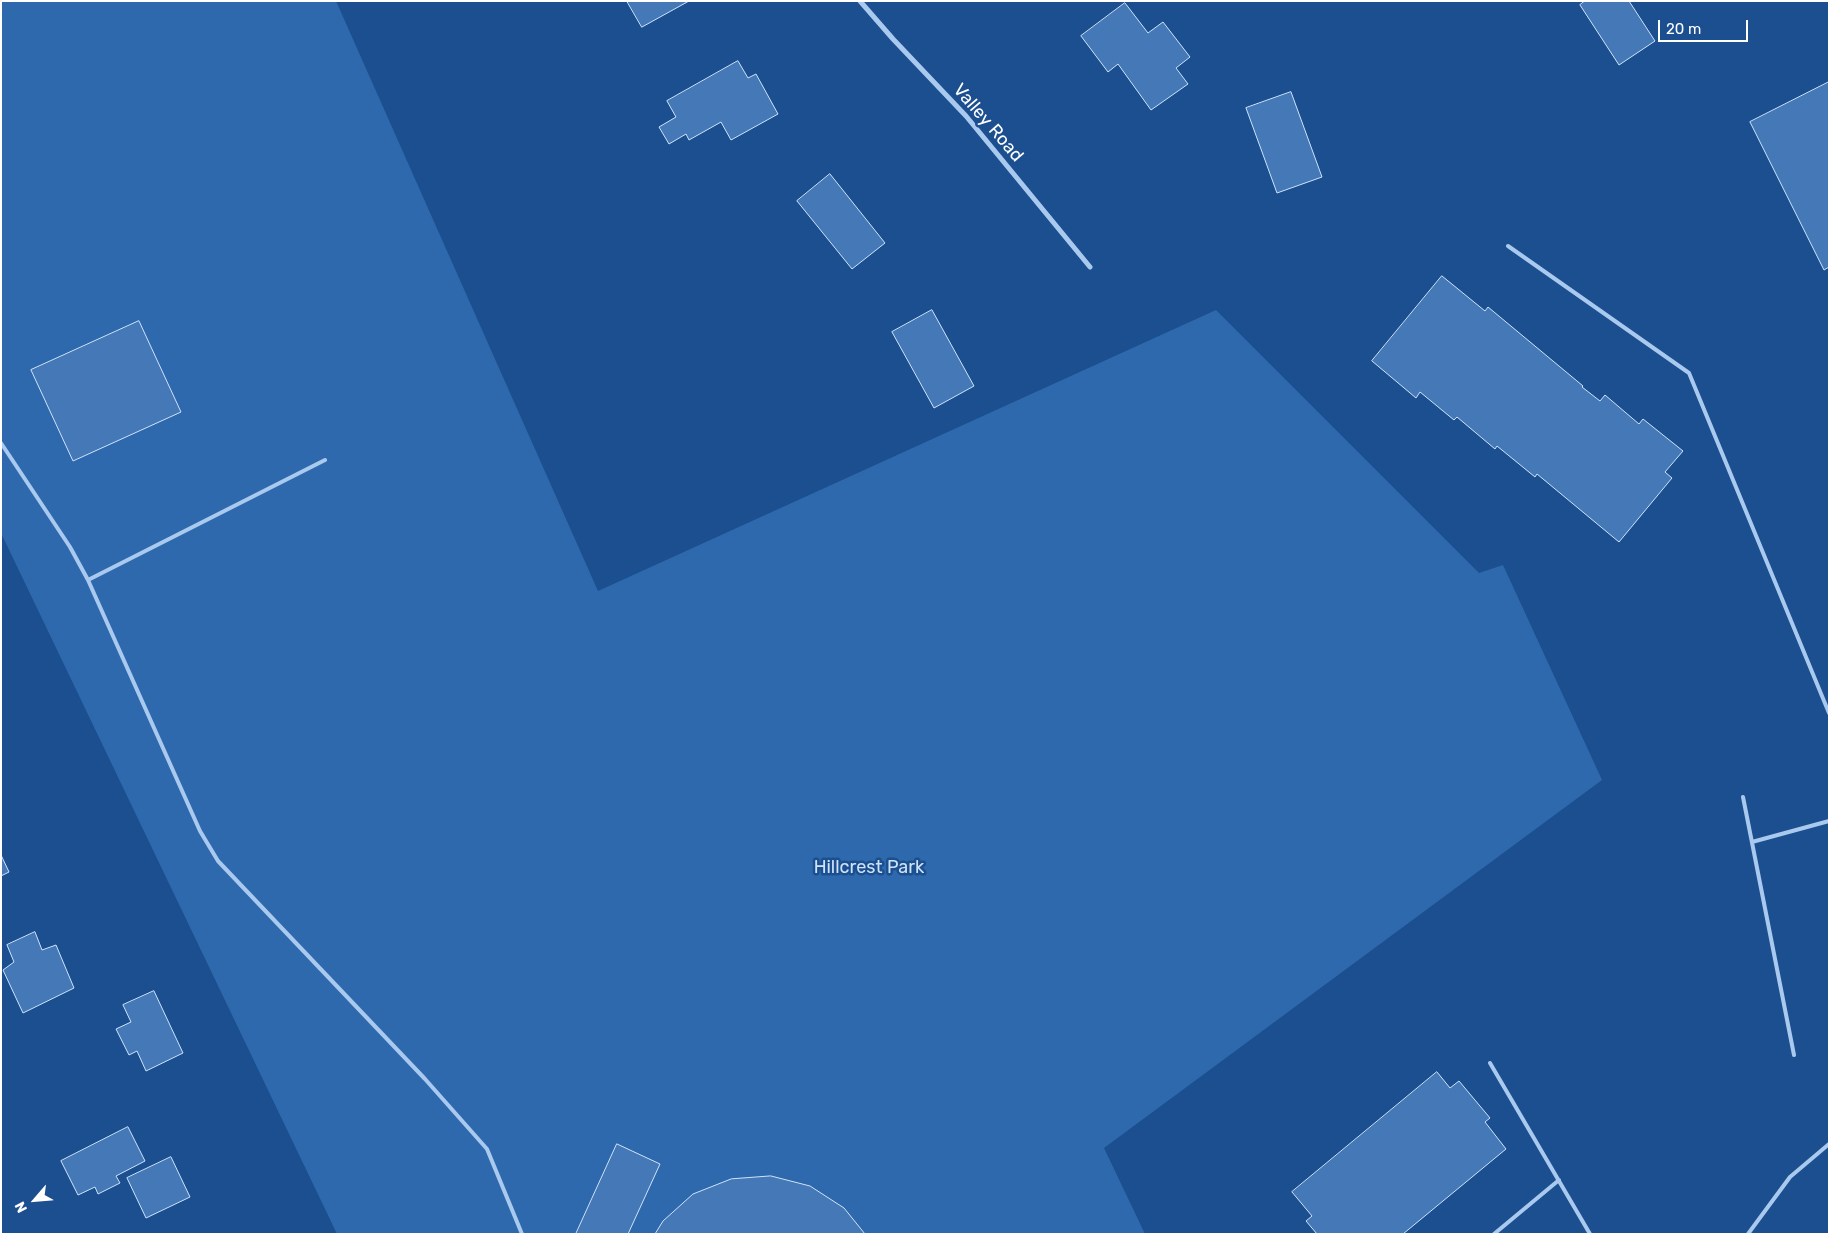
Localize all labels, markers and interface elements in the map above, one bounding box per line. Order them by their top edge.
scale bar [1660,10,1750,42]
text: 20 m [1666,20,1701,38]
street label: Valley Road [948,80,1028,166]
park label: Hillcrest Park [814,857,924,879]
north arrow [10,1175,60,1225]
text: N [11,1199,31,1215]

